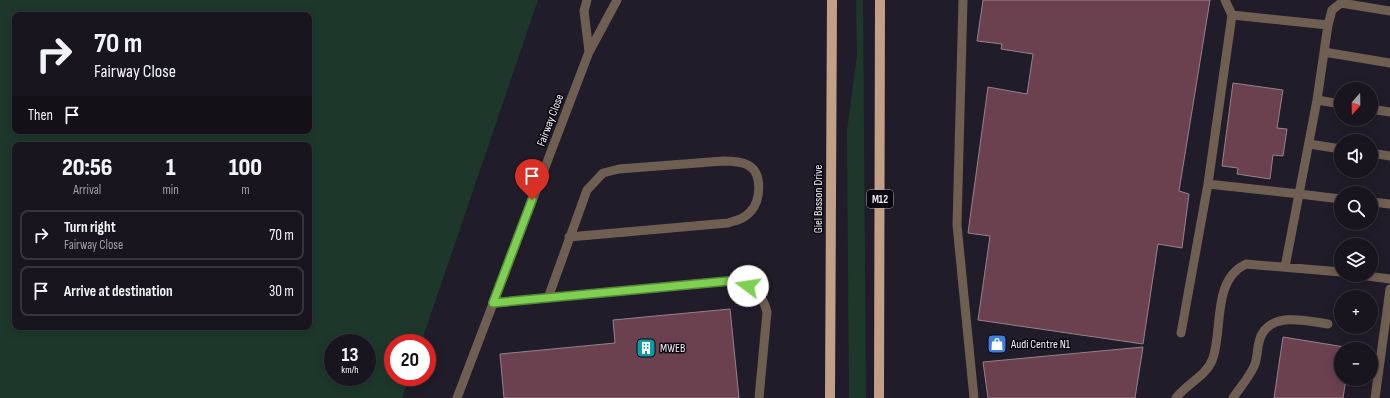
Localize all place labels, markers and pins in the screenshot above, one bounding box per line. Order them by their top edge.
pin [515,159,549,200]
shop icon: Audi Centre N1 [986,333,1008,355]
building icon: MWEB [635,337,657,359]
place label: Audi Centre N1 [1010,337,1071,352]
place label: MWEB [660,341,685,356]

